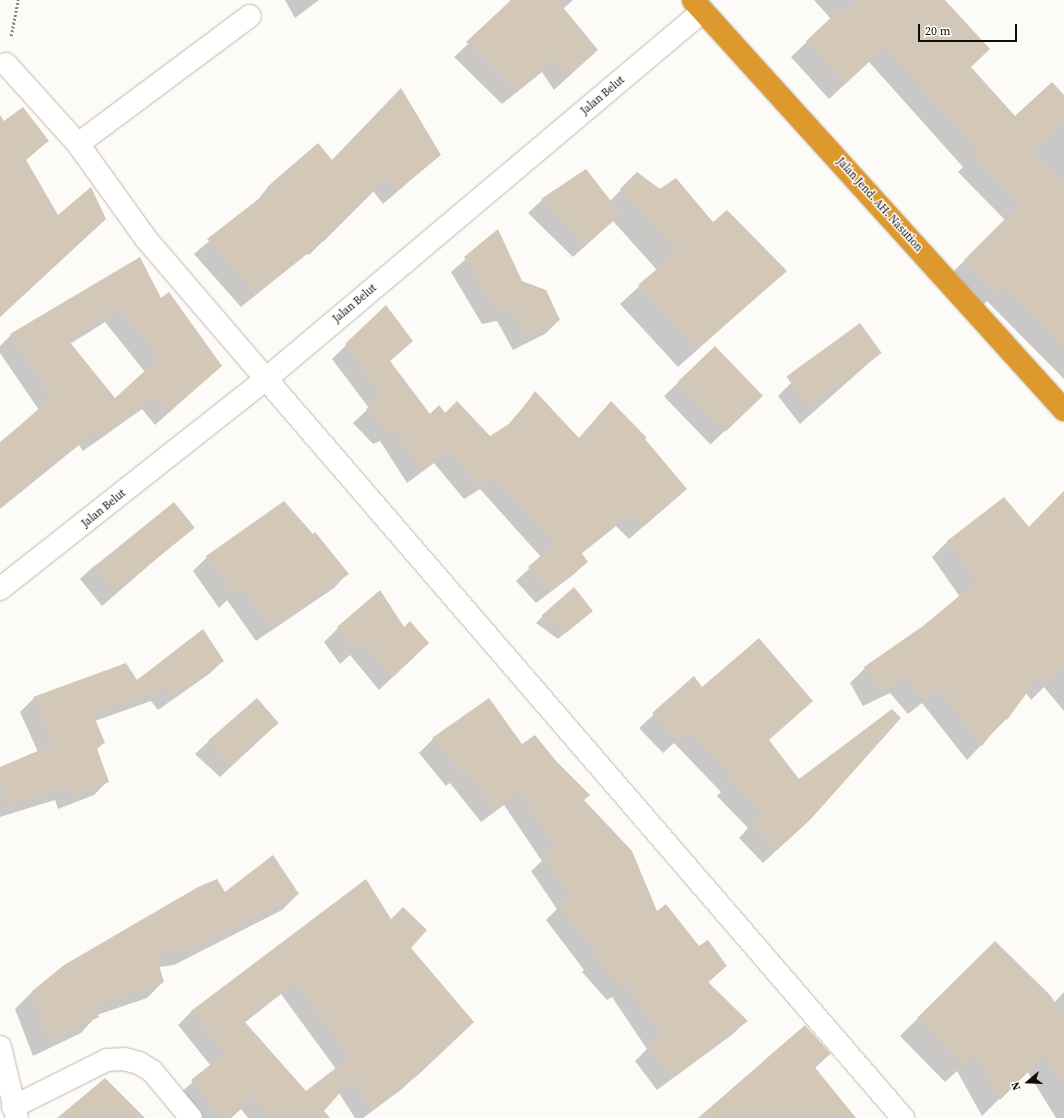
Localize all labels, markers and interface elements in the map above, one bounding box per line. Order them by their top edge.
scale bar [920,16,1019,42]
text: 20 m [925,23,951,39]
street label: Jalan Belut [578,74,628,118]
street label: Jalan Jend. AH. Nasution [833,155,925,255]
street label: Jalan Belut [330,282,380,326]
street label: Jalan Belut [79,487,129,531]
north arrow [1008,1062,1048,1102]
text: N [1008,1080,1025,1092]

